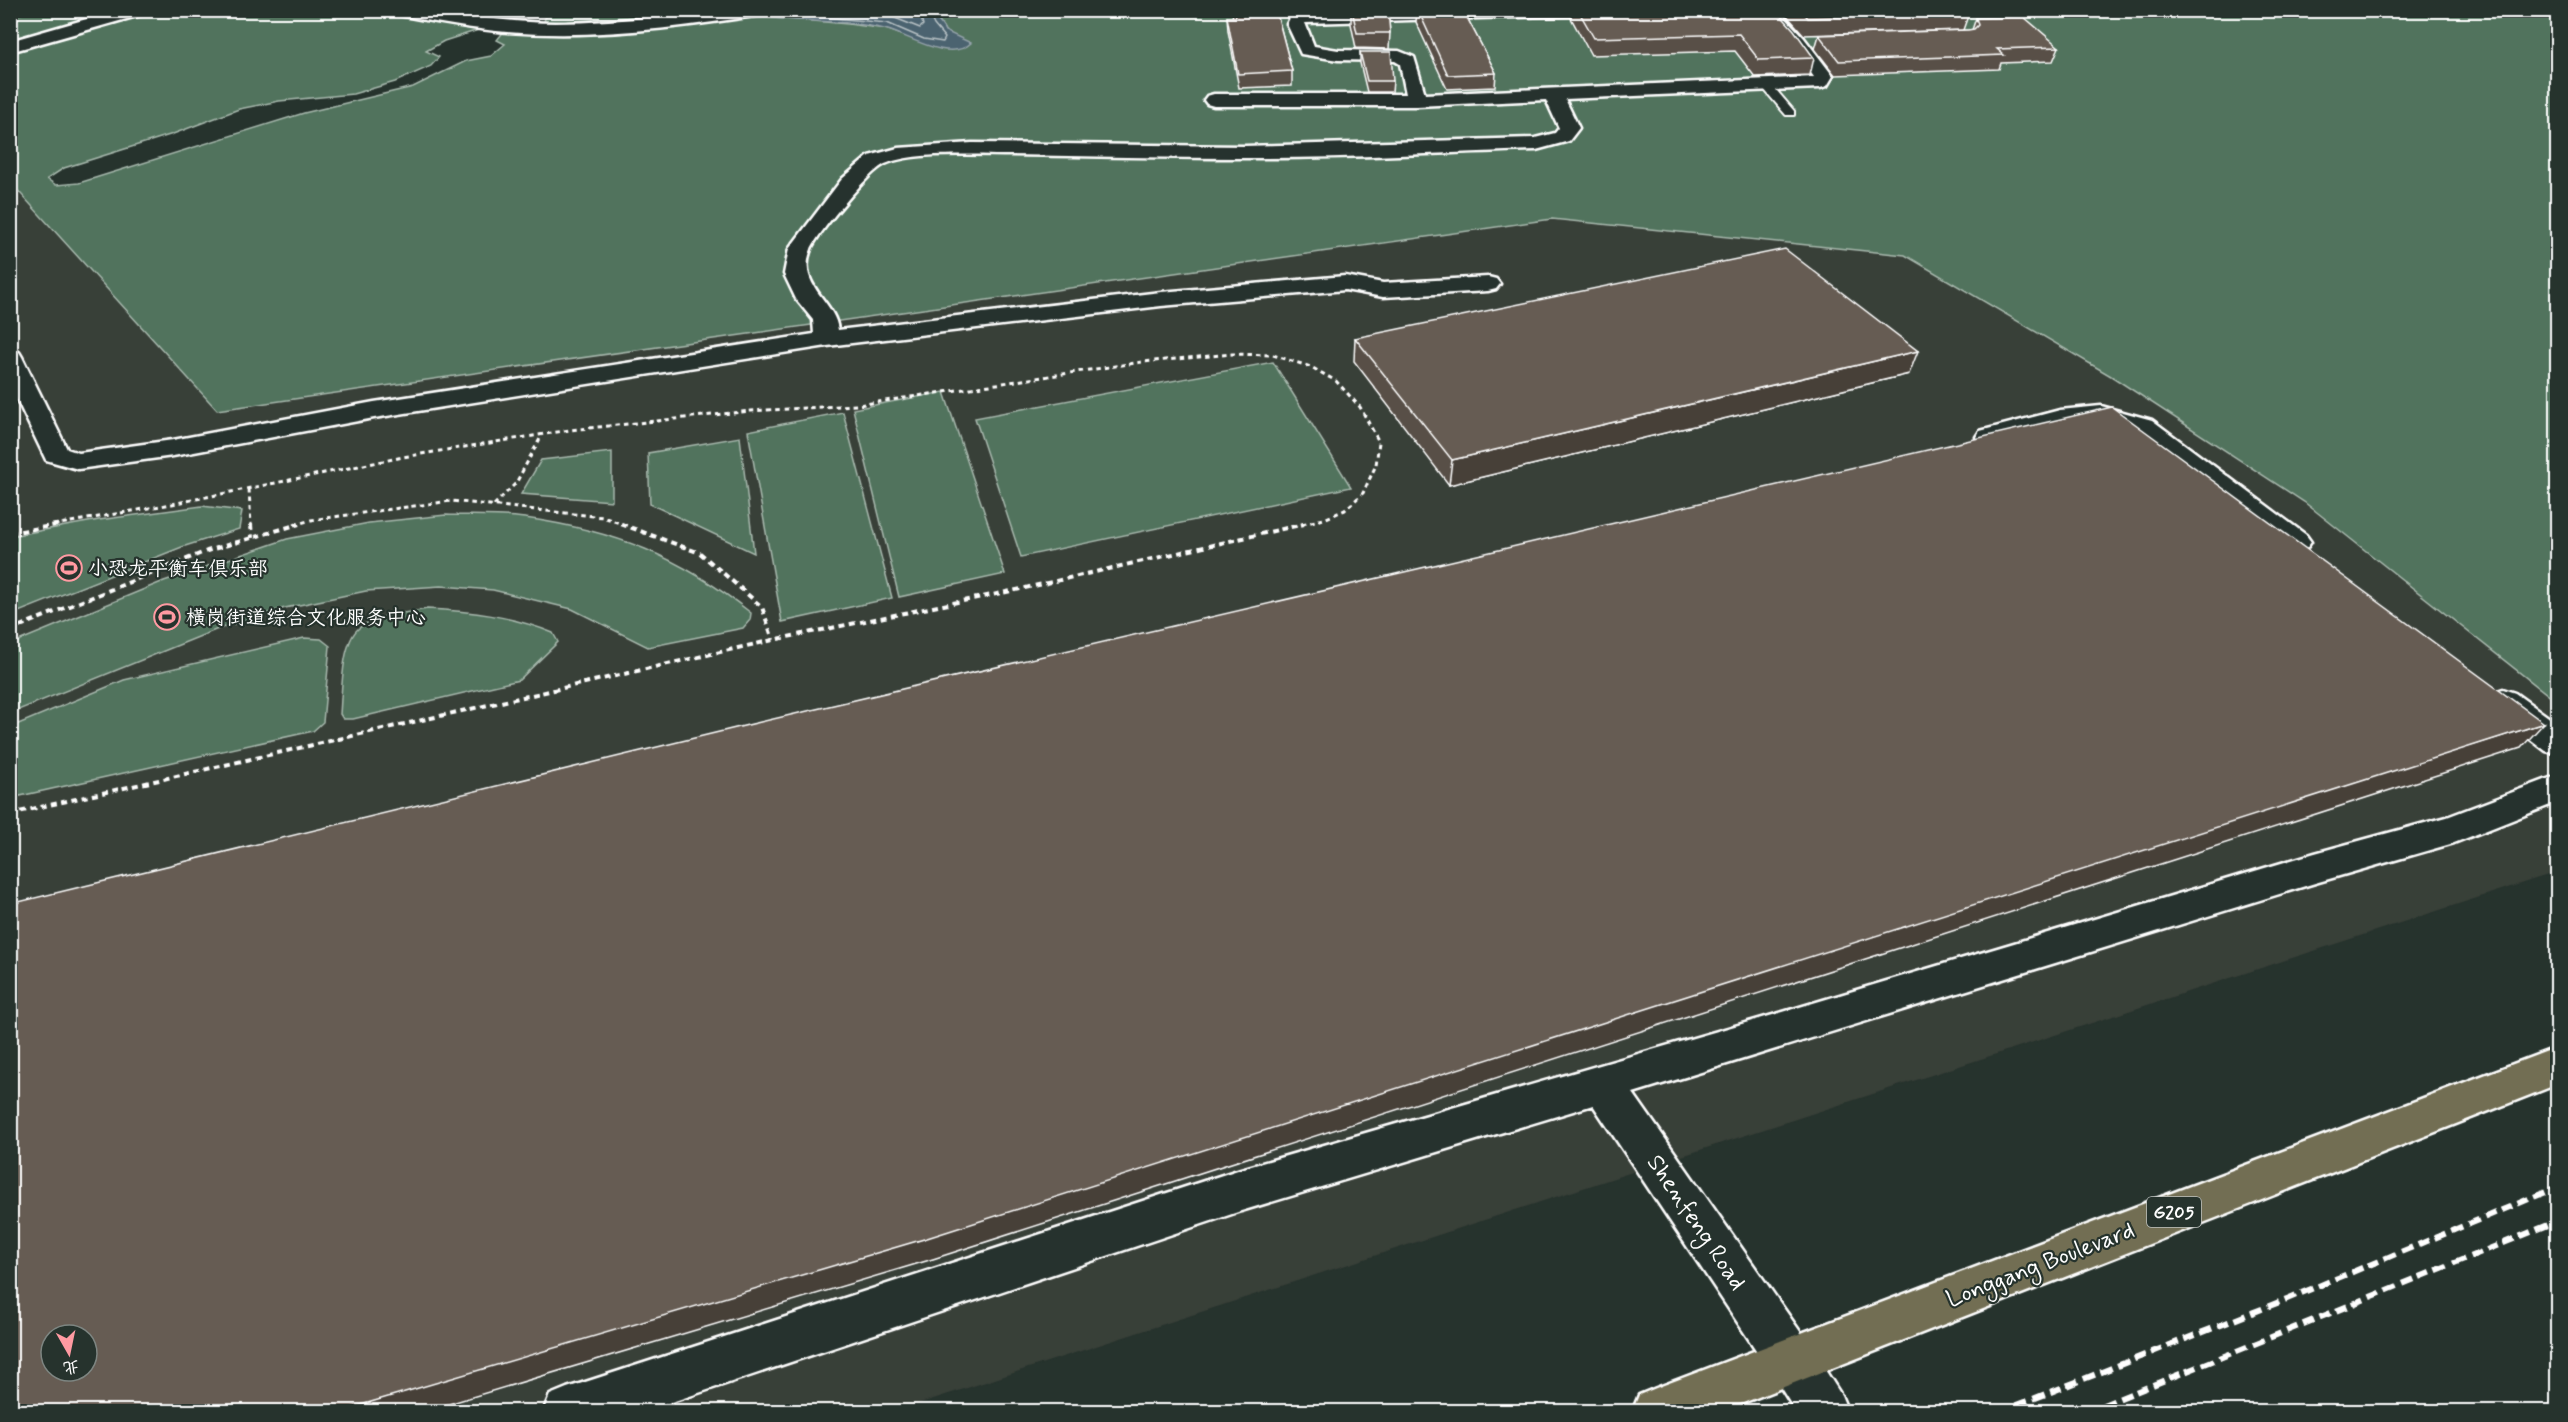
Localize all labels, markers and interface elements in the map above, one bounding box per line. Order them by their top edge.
sports icon: 小恐龙平衡车俱乐部 [54,553,84,583]
place label: 小恐龙平衡车俱乐部 [88,556,268,583]
sports icon: 横岗街道综合文化服务中心 [152,602,182,632]
place label: 横岗街道综合文化服务中心 [186,605,426,632]
street label: Shenfeng Road [1637,1149,1753,1298]
road number: G205 [2147,1197,2201,1227]
street label: Longgang Boulevard [1942,1215,2140,1317]
north arrow [39,1323,99,1383]
text: 北 [62,1355,81,1378]

